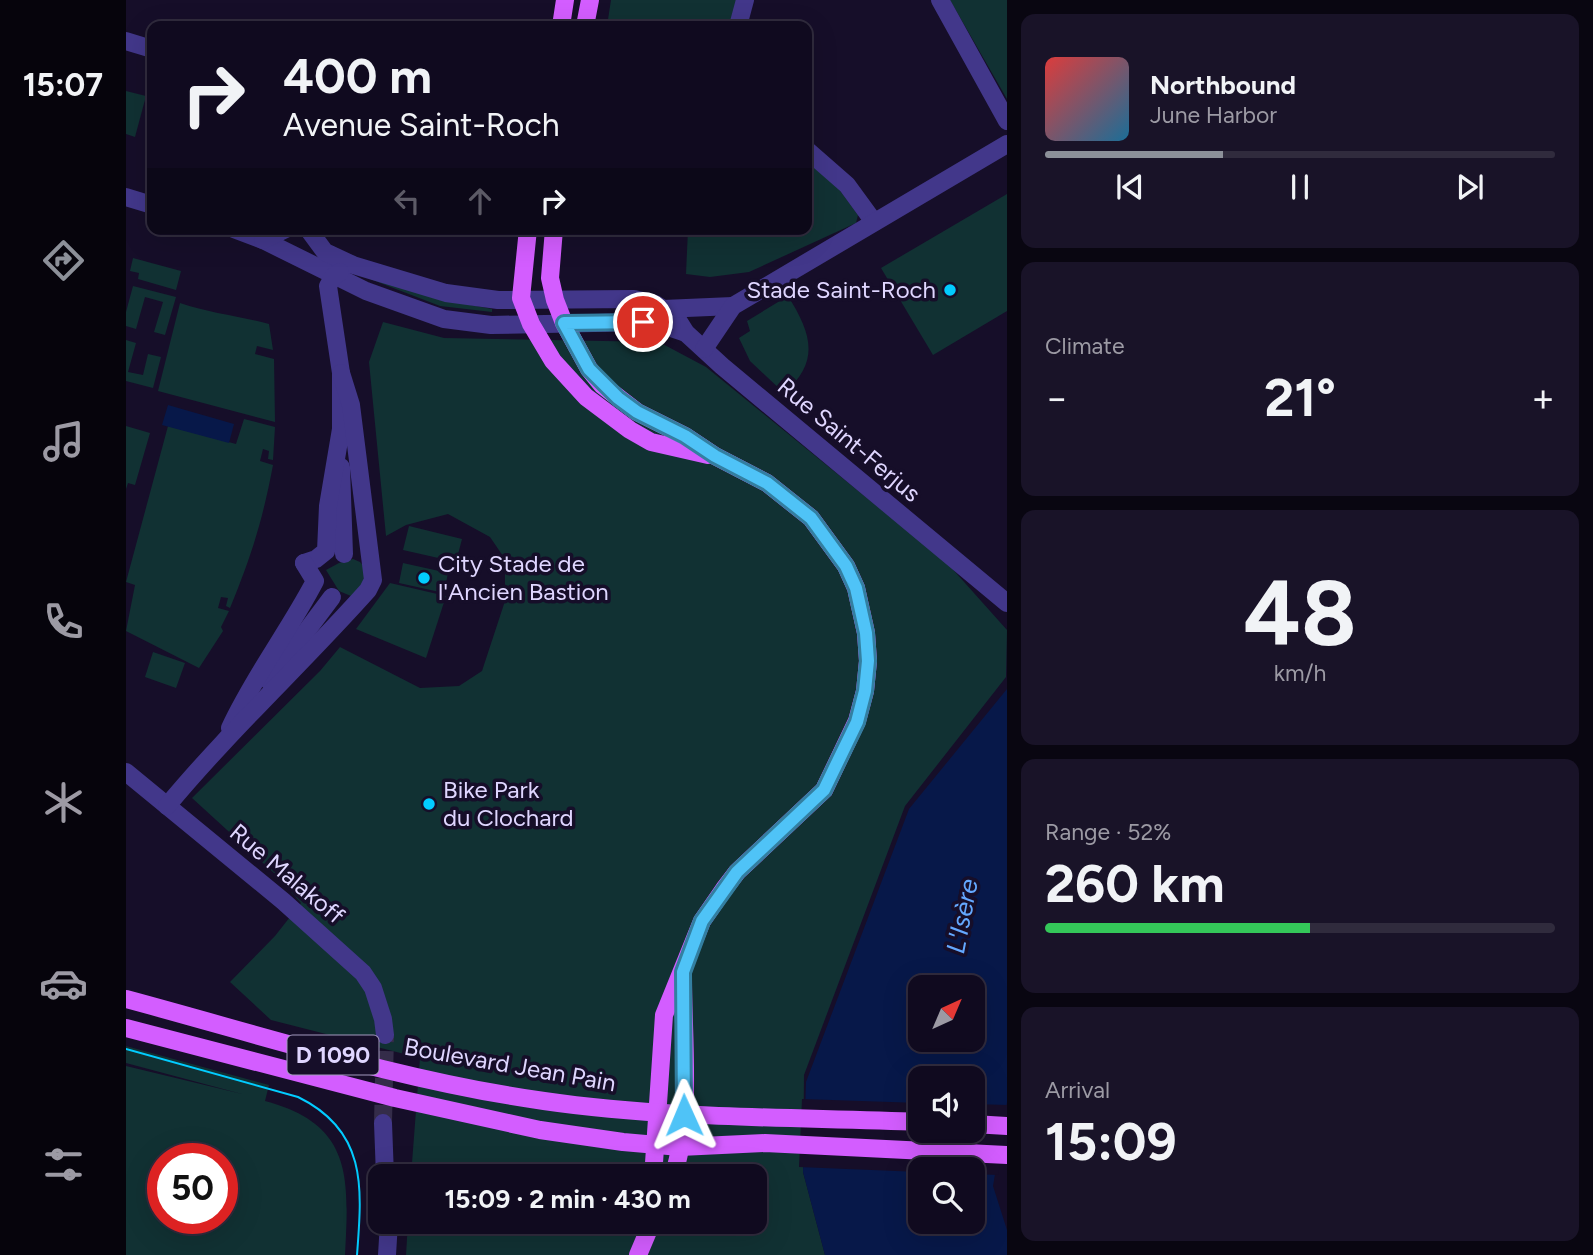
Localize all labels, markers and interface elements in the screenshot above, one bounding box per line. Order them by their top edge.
text: 400 m [283,46,432,105]
icon: right [168,49,259,140]
text: 15:07 [23,66,103,104]
text: Northbound [1150,69,1296,101]
text: June Harbor [1150,101,1277,129]
text: Avenue Saint-Roch [283,106,560,144]
icon: previous [1111,168,1149,206]
icon: pause [1281,168,1319,206]
icon: next [1451,168,1489,206]
icon: left [388,182,426,220]
icon: ahead [461,182,499,220]
icon: right [534,182,572,220]
icon: directions [39,236,88,285]
place label: Stade Saint-Roch [747,275,936,304]
marker: Stade Saint-Roch [942,282,958,298]
pin [613,292,673,352]
icon: arrive [624,303,662,341]
text: Climate [1045,332,1124,360]
text: 21° [1264,367,1336,429]
street label: Rue Saint-Ferjus [772,371,927,508]
text: − [1045,375,1069,421]
text: + [1531,375,1555,421]
icon: music [39,417,88,466]
place label: City Stade de l'Ancien Bastion [438,549,609,606]
text: 48 [1243,559,1357,668]
marker: City Stade de l'Ancien Bastion [416,570,432,586]
icon: phone [39,597,88,646]
text: km/h [1274,659,1326,687]
place label: Bike Park du Clochard [443,775,574,832]
icon: climate [39,778,88,827]
marker: Bike Park du Clochard [421,796,437,812]
street label: Rue Malakoff [224,817,351,930]
text: Range · 52% [1045,818,1171,846]
text: 260 km [1045,853,1225,915]
water label: L'Isère [939,876,985,956]
icon: car [39,959,88,1008]
north arrow [908,975,985,1052]
map controls [908,975,985,1234]
street label: Boulevard Jean Pain [402,1032,618,1097]
road number: D 1090 [288,1036,378,1074]
button: sound [908,1066,985,1143]
text: Arrival [1045,1076,1110,1104]
position arrow [647,1078,721,1152]
text: 15:09 [1045,1111,1177,1173]
icon: filters [39,1140,88,1189]
speed limit sign: 50 [147,1143,238,1234]
button: search [908,1157,985,1234]
text: 15:09 · 2 min · 430 m [444,1183,691,1215]

